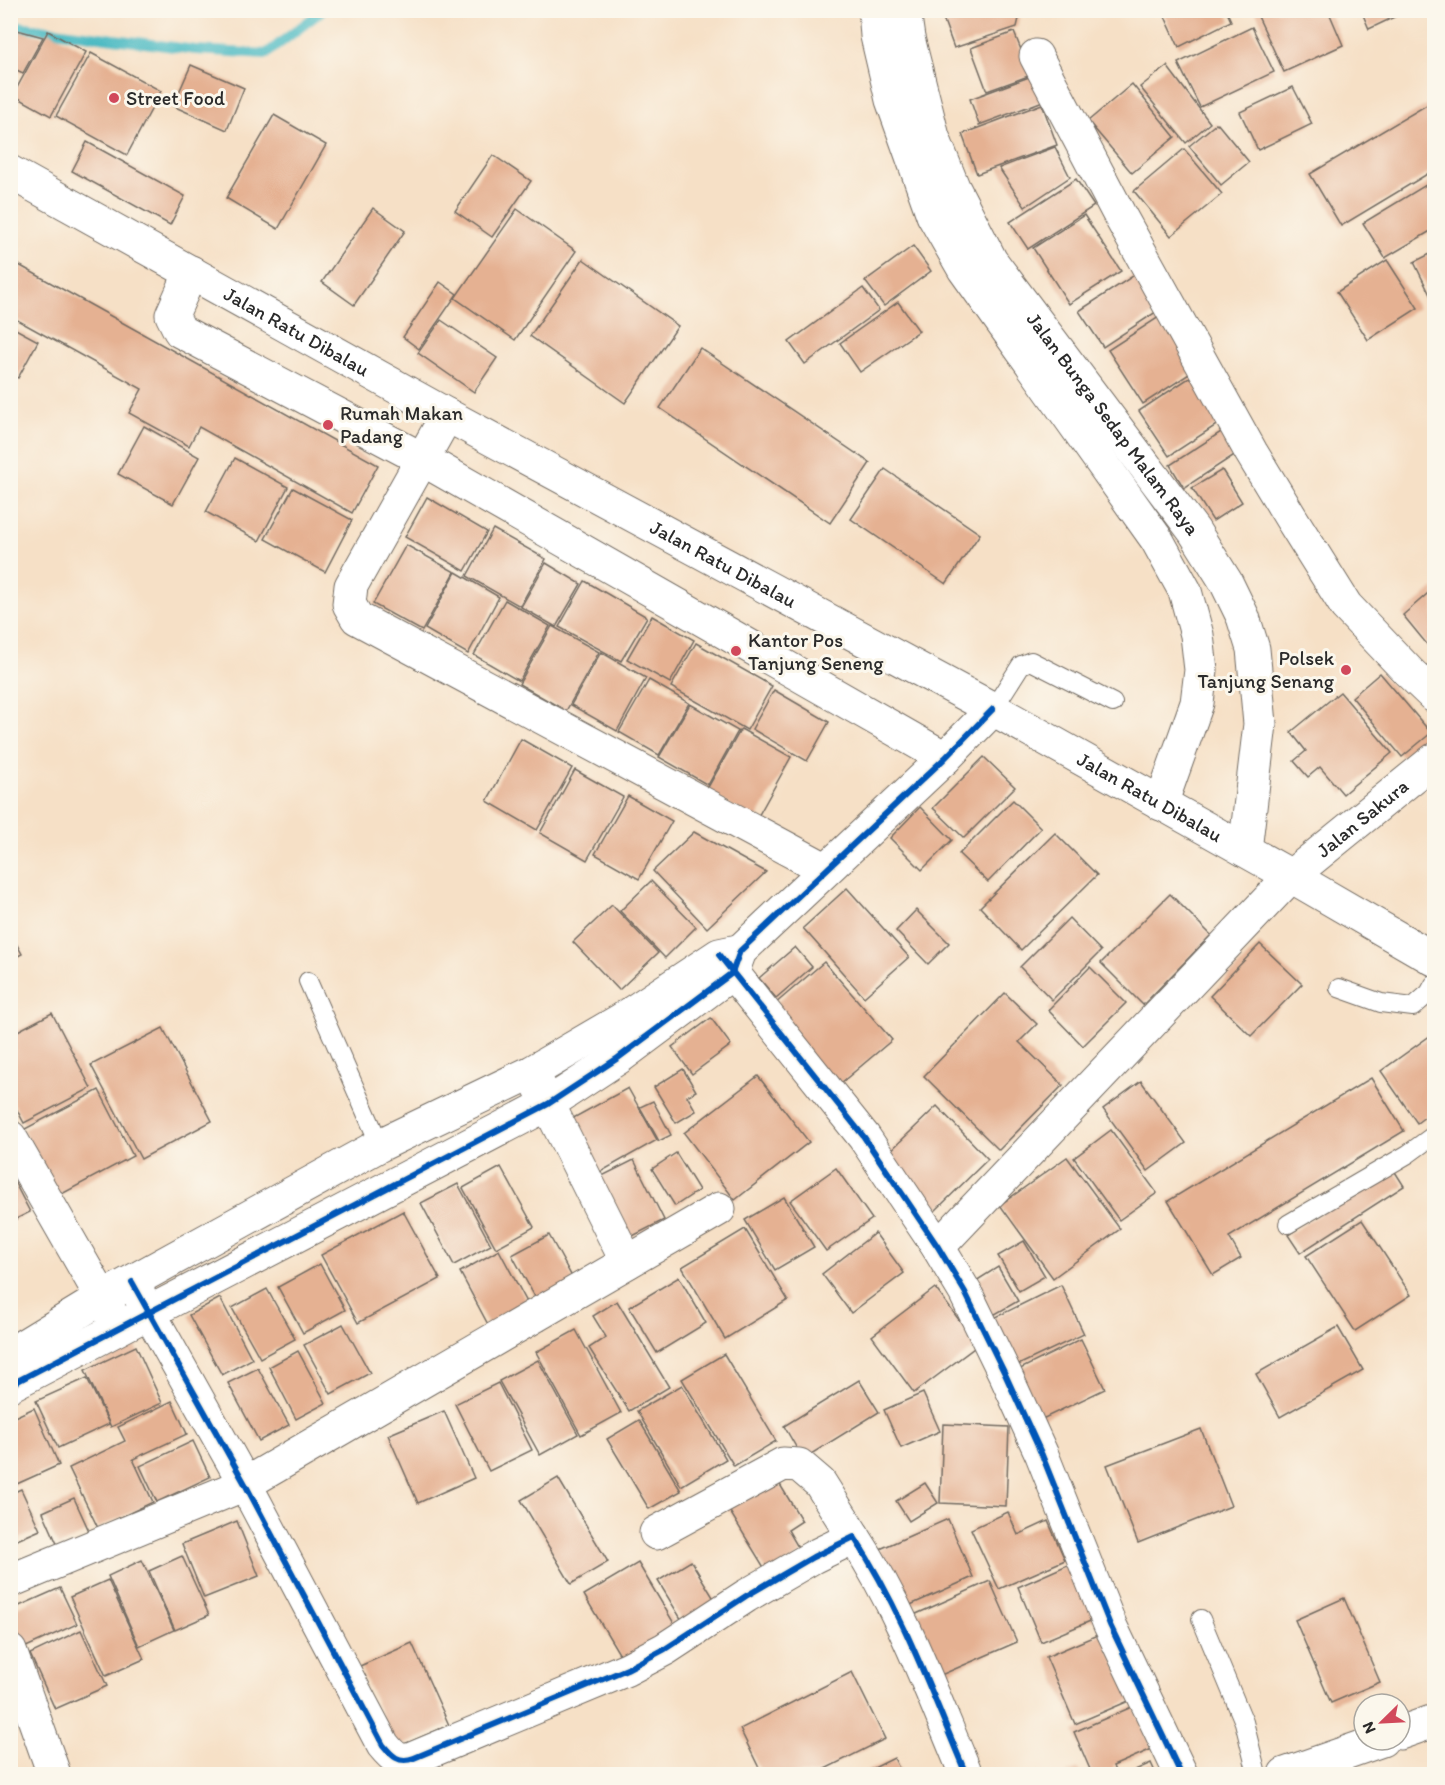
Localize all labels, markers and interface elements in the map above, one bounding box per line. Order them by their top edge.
place label: Street Food [126,86,225,110]
marker: Street Food [107,91,121,105]
street label: Jalan Ratu Dibalau [220,281,374,381]
street label: Jalan Bunga Sedap Malam Raya [1022,308,1205,540]
place label: Rumah Makan Padang [340,401,463,448]
marker: Rumah Makan Padang [321,418,335,432]
street label: Jalan Ratu Dibalau [646,515,801,613]
place label: Kantor Pos Tanjung Seneng [748,628,884,675]
marker: Kantor Pos Tanjung Seneng [729,644,743,658]
place label: Polsek Tanjung Senang [1198,646,1335,693]
marker: Polsek Tanjung Senang [1339,663,1353,677]
street label: Jalan Ratu Dibalau [1073,747,1227,847]
street label: Jalan Sakura [1312,774,1413,862]
north arrow [1352,1692,1412,1752]
text: N [1358,1719,1380,1737]

